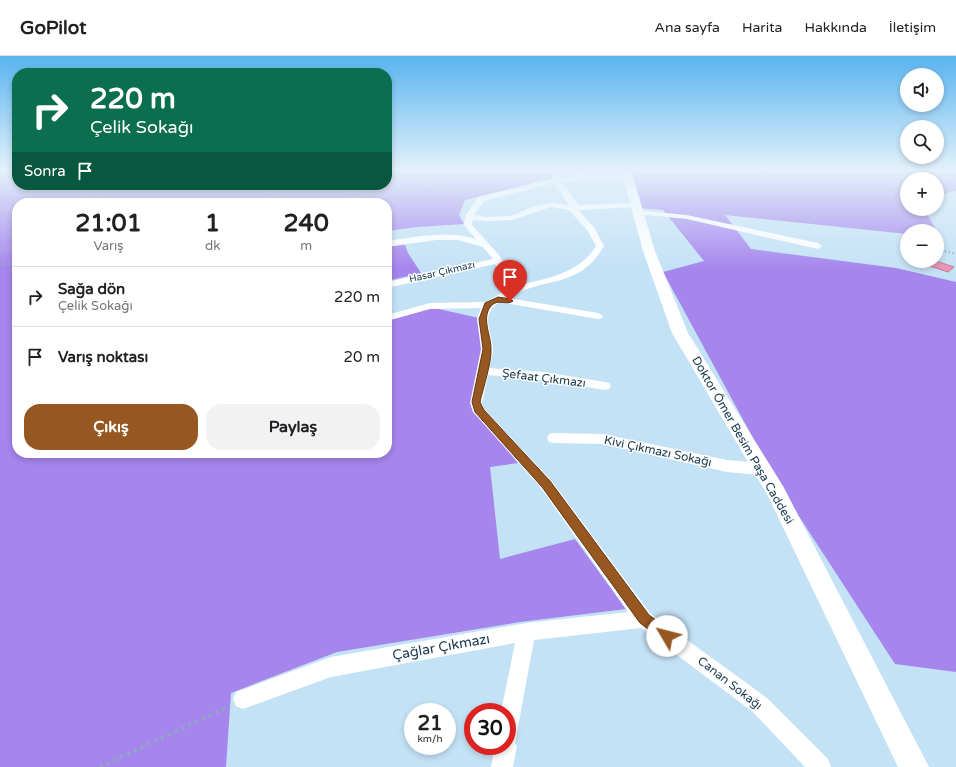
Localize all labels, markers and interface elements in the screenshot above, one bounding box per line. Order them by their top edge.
text: GoPilot [20,17,86,39]
text: Ana sayfa [655,19,720,36]
text: Harita [742,19,782,36]
text: Hakkında [804,19,867,36]
text: İletişim [889,19,936,36]
map controls [900,68,944,268]
button: sound [900,68,944,112]
text: 220 m [90,82,176,116]
icon: right [24,84,76,136]
text: Çelik Sokağı [90,116,193,138]
button: search [900,120,944,164]
icon: arrive [74,160,96,182]
text: Sonra [24,162,66,180]
button: + [900,172,944,216]
text: 21:01 [75,209,142,238]
text: 1 [205,209,220,238]
text: 240 [284,209,329,238]
button: − [900,224,944,268]
text: Varış [93,238,124,254]
text: dk [205,238,220,254]
text: m [300,238,312,254]
street label: Hasar Çıkmazı [408,259,476,285]
pin [493,260,527,301]
icon: arrive [499,266,521,288]
text: Sağa dön [58,280,125,298]
icon: right [24,286,46,308]
text: 220 m [334,288,380,306]
text: Çelik Sokağı [58,298,133,314]
icon: arrive [24,346,46,368]
text: Varış noktası [58,348,148,366]
text: 20 m [343,348,380,366]
street label: Doktor Ömer Besim Paşa Caddesi [689,354,797,526]
street label: Şefaat Çıkmazı [501,366,587,390]
button: Çıkış [24,404,198,450]
button: Paylaş [206,404,380,450]
street label: Kivi Çıkmazı Sokağı [603,433,713,469]
position arrow [646,615,688,657]
street label: Çağlar Çıkmazı [391,630,491,664]
street label: Canan Sokağı [695,653,765,713]
speed limit sign: 30 [464,703,516,755]
text: 21 [417,712,443,736]
text: km/h [417,733,443,745]

